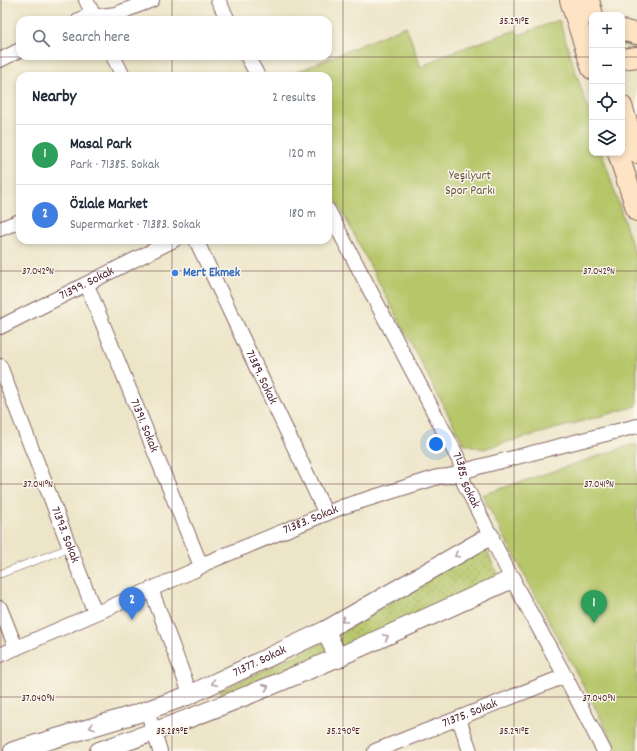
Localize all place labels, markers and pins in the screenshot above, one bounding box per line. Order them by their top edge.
place label: Mert Ekmek [183,264,241,283]
marker: Mert Ekmek [170,268,180,278]
pin: 2 [119,587,145,620]
pin: 1 [581,590,607,623]

